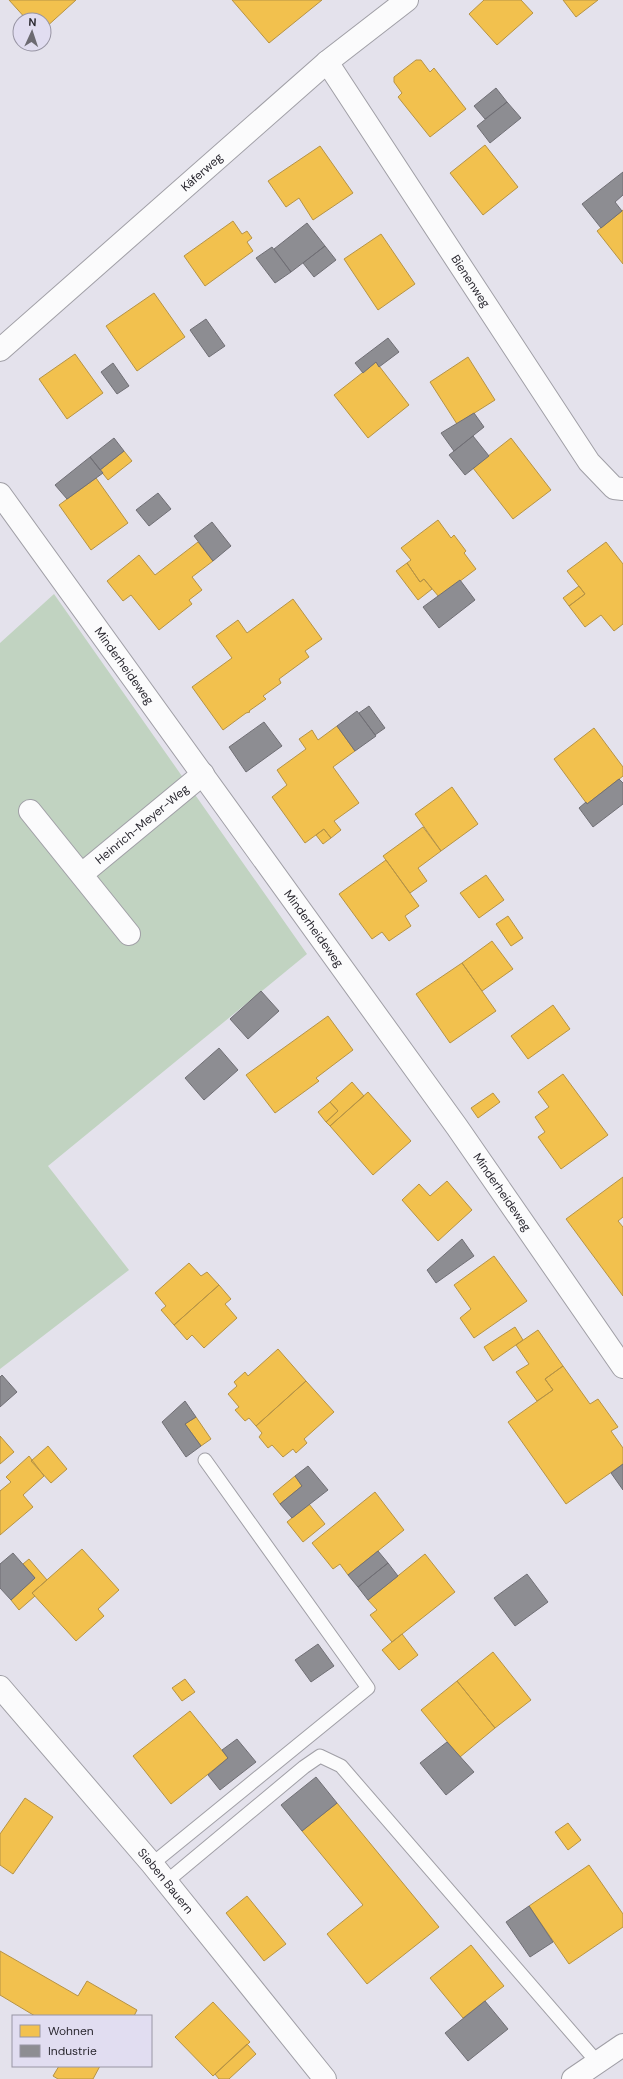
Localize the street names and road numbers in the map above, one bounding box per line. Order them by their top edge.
street label: Käferweg [178,149,226,195]
street label: Bienenweg [447,252,494,311]
street label: Minderheideweg [91,624,158,708]
street label: Heinrich-Meyer-Weg [92,781,193,868]
street label: Minderheideweg [280,887,347,971]
street label: Minderheideweg [469,1150,535,1235]
street label: Sieben Bauern [134,1845,197,1917]

